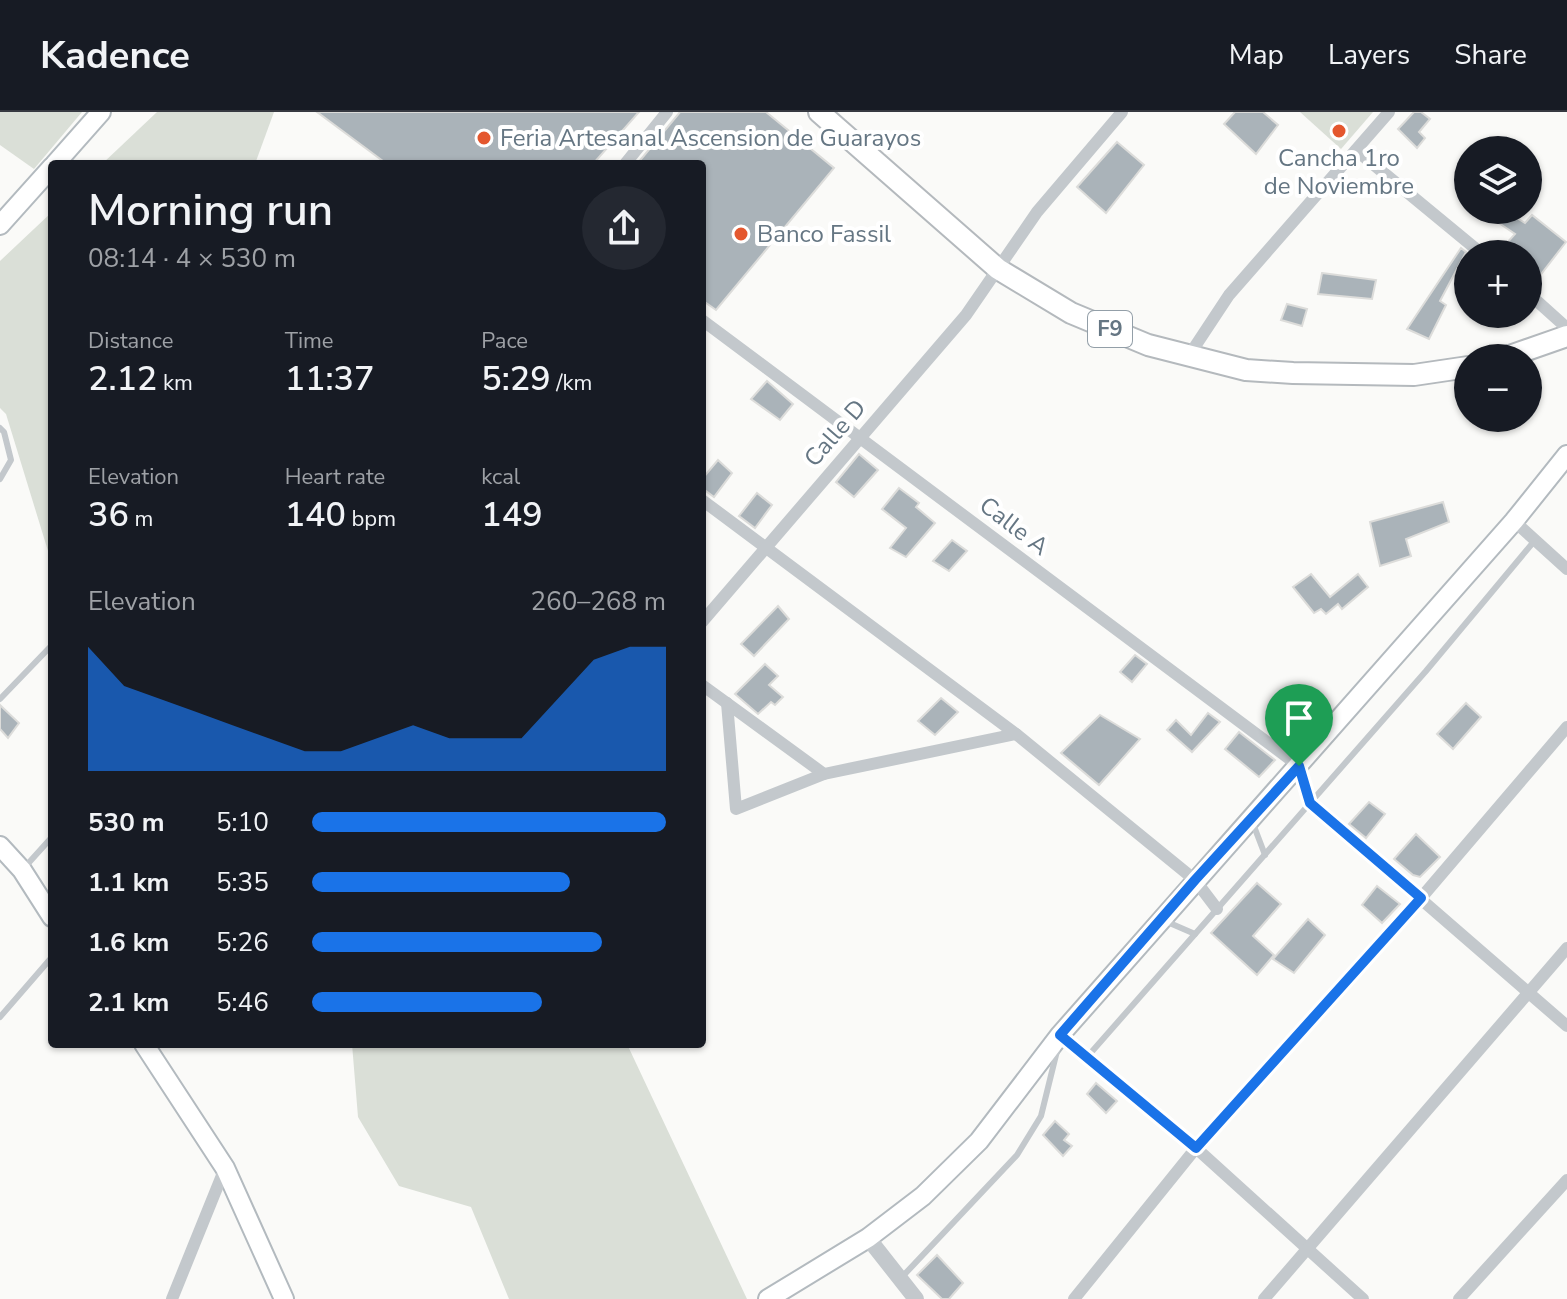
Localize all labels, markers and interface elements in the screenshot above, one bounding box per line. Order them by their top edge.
text: Kadence [40,30,190,81]
text: Map [1229,36,1284,74]
text: Layers [1328,36,1410,74]
text: Share [1454,36,1527,74]
place label: Feria Artesanal Ascension de Guarayos [500,122,921,154]
marker: Cancha 1ro de Noviembre [1330,122,1348,140]
marker: Feria Artesanal Ascension de Guarayos [475,129,493,147]
map controls [1454,136,1542,432]
button: layers [1454,136,1542,224]
place label: Cancha 1ro de Noviembre [1264,142,1414,202]
text: Morning run [88,181,333,241]
button: share [582,186,666,270]
place label: Banco Fassil [757,218,891,250]
marker: Banco Fassil [732,225,750,243]
button: + [1454,240,1542,328]
text: 08:14 · 4 × 530 m [88,241,296,276]
road number: F9 [1088,311,1132,347]
text: Distance [88,326,173,356]
text: Time [285,326,334,356]
text: Pace [481,326,528,356]
button: − [1454,344,1542,432]
text: 2.12 [88,356,157,402]
text: 11:37 [285,356,374,402]
text: 5:29 [481,356,551,402]
text: km [157,368,193,398]
text: /km [551,368,592,398]
street label: Calle D [797,393,873,473]
text: Elevation [88,462,179,492]
text: Heart rate [285,462,385,492]
text: kcal [481,462,520,492]
street label: Calle A [973,489,1056,563]
text: 36 [88,492,129,538]
text: 140 [285,492,346,538]
text: 149 [481,492,543,538]
text: m [129,504,153,534]
text: bpm [346,504,396,534]
text: Elevation [88,584,196,619]
text: 260–268 m [530,584,666,619]
pin [1265,684,1333,766]
icon: arrive [1277,696,1321,740]
text: 530 m [88,805,165,840]
text: 5:10 [216,805,269,840]
text: 1.1 km [88,865,169,900]
text: 5:35 [216,865,269,900]
text: 1.6 km [88,925,169,960]
text: 5:26 [216,925,269,960]
text: 2.1 km [88,985,169,1020]
text: 5:46 [216,985,269,1020]

